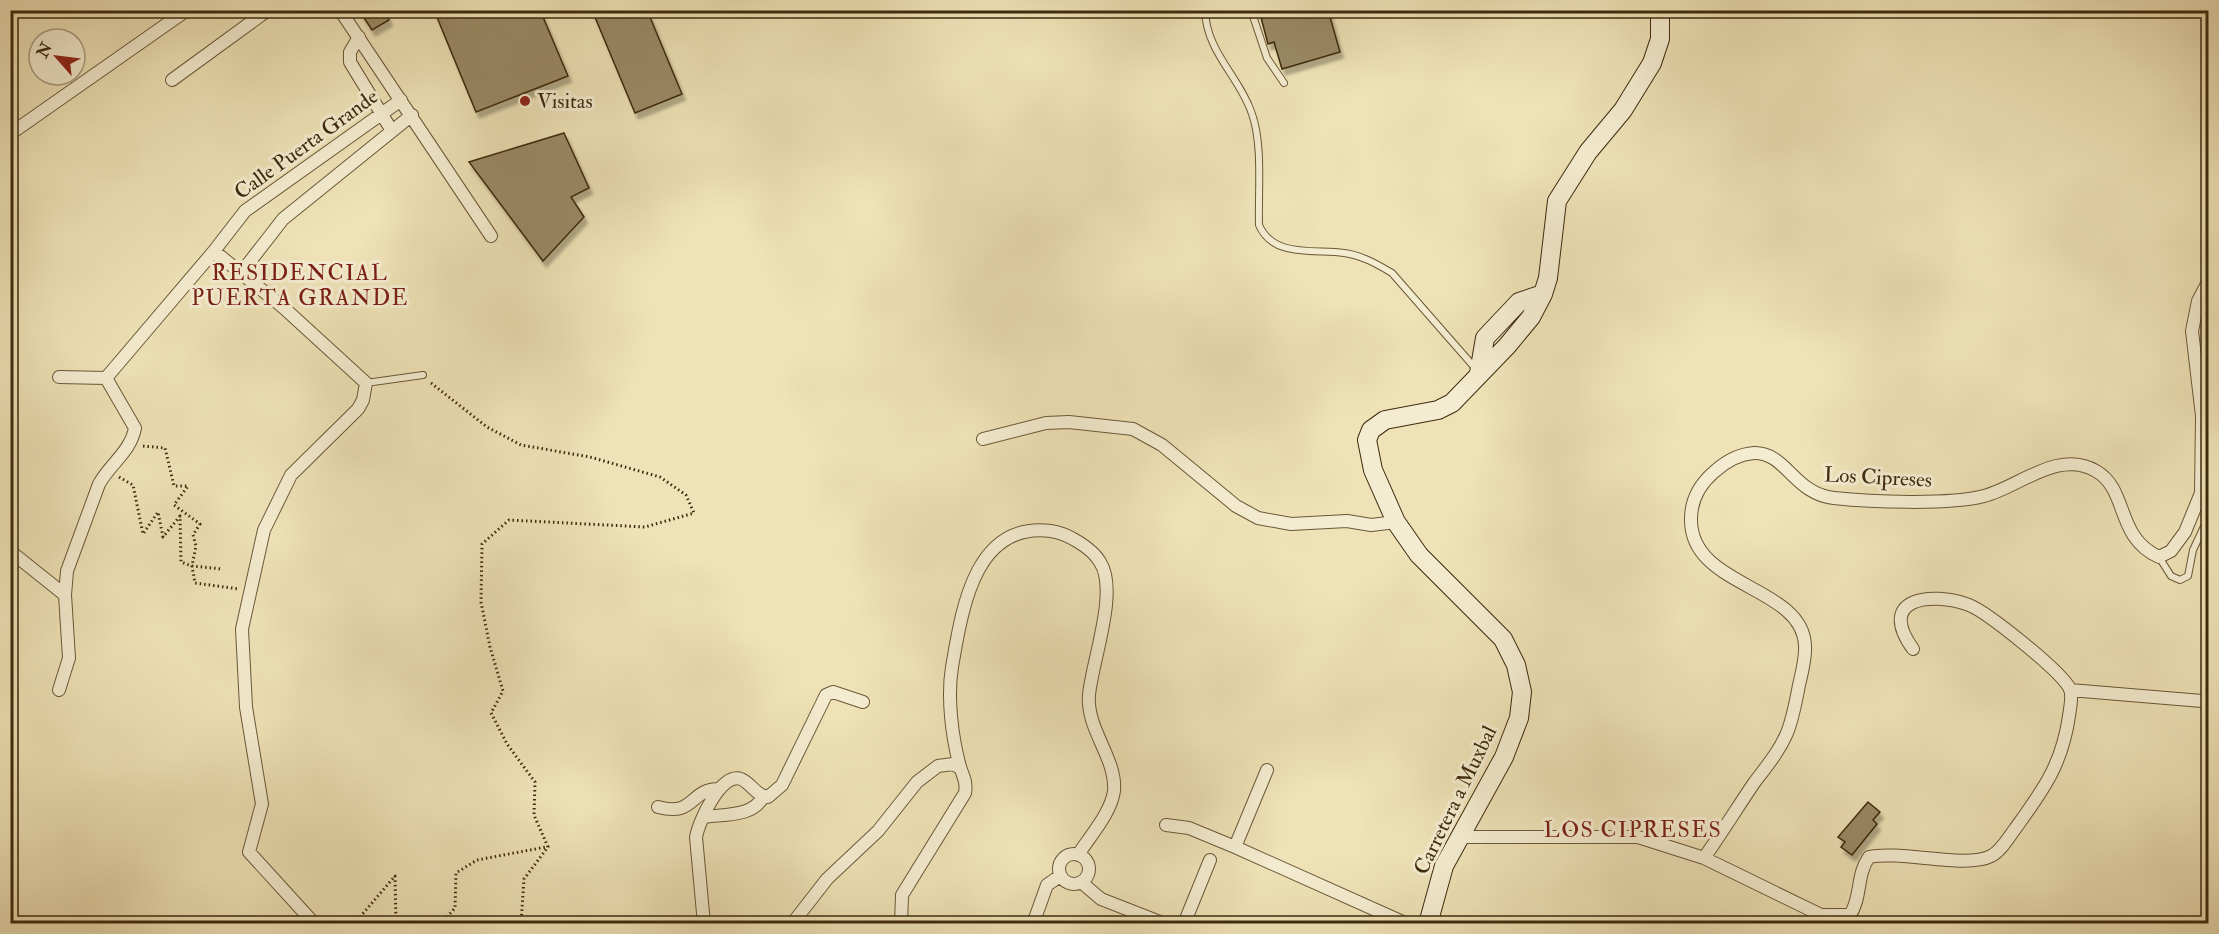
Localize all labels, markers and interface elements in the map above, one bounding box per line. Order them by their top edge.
north arrow [27,27,87,87]
text: N [32,39,57,62]
street label: Calle Puerta Grande [229,83,384,206]
place label: Visitas [537,88,593,115]
marker: Visitas [518,94,532,108]
district label: RESIDENCIAL PUERTA GRANDE [191,259,409,312]
street label: Los Cipreses [1823,461,1933,494]
street label: Carretera a Muxbal [1408,721,1503,879]
district label: LOS CIPRESES [1544,816,1722,844]

